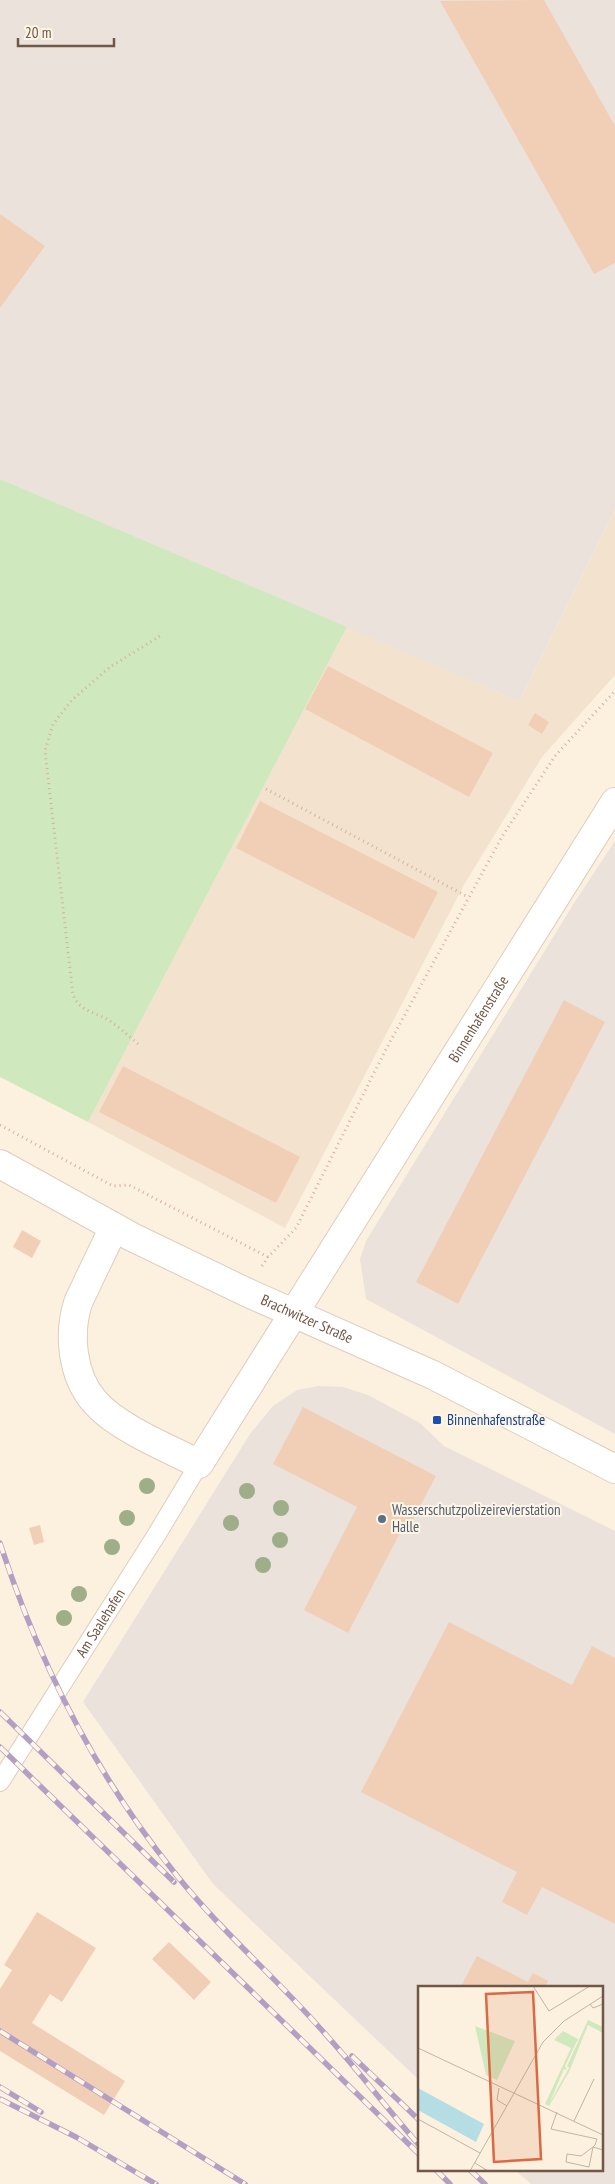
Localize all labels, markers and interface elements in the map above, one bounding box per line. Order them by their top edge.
scale bar [18,15,114,47]
text: 20 m [25,23,51,42]
street label: Binnenhafenstraße [444,972,512,1066]
street label: Brachwitzer Straße [258,1290,356,1347]
place label: Binnenhafenstraße [447,1410,545,1429]
marker: Binnenhafenstraße [431,1414,443,1426]
place label: Wasserschutzpolizeirevierstation Halle [392,1500,561,1536]
marker: Wasserschutzpolizeirevierstation Halle [376,1513,388,1525]
street label: Am Saalehafen [71,1585,129,1661]
inset map [418,1986,602,2172]

